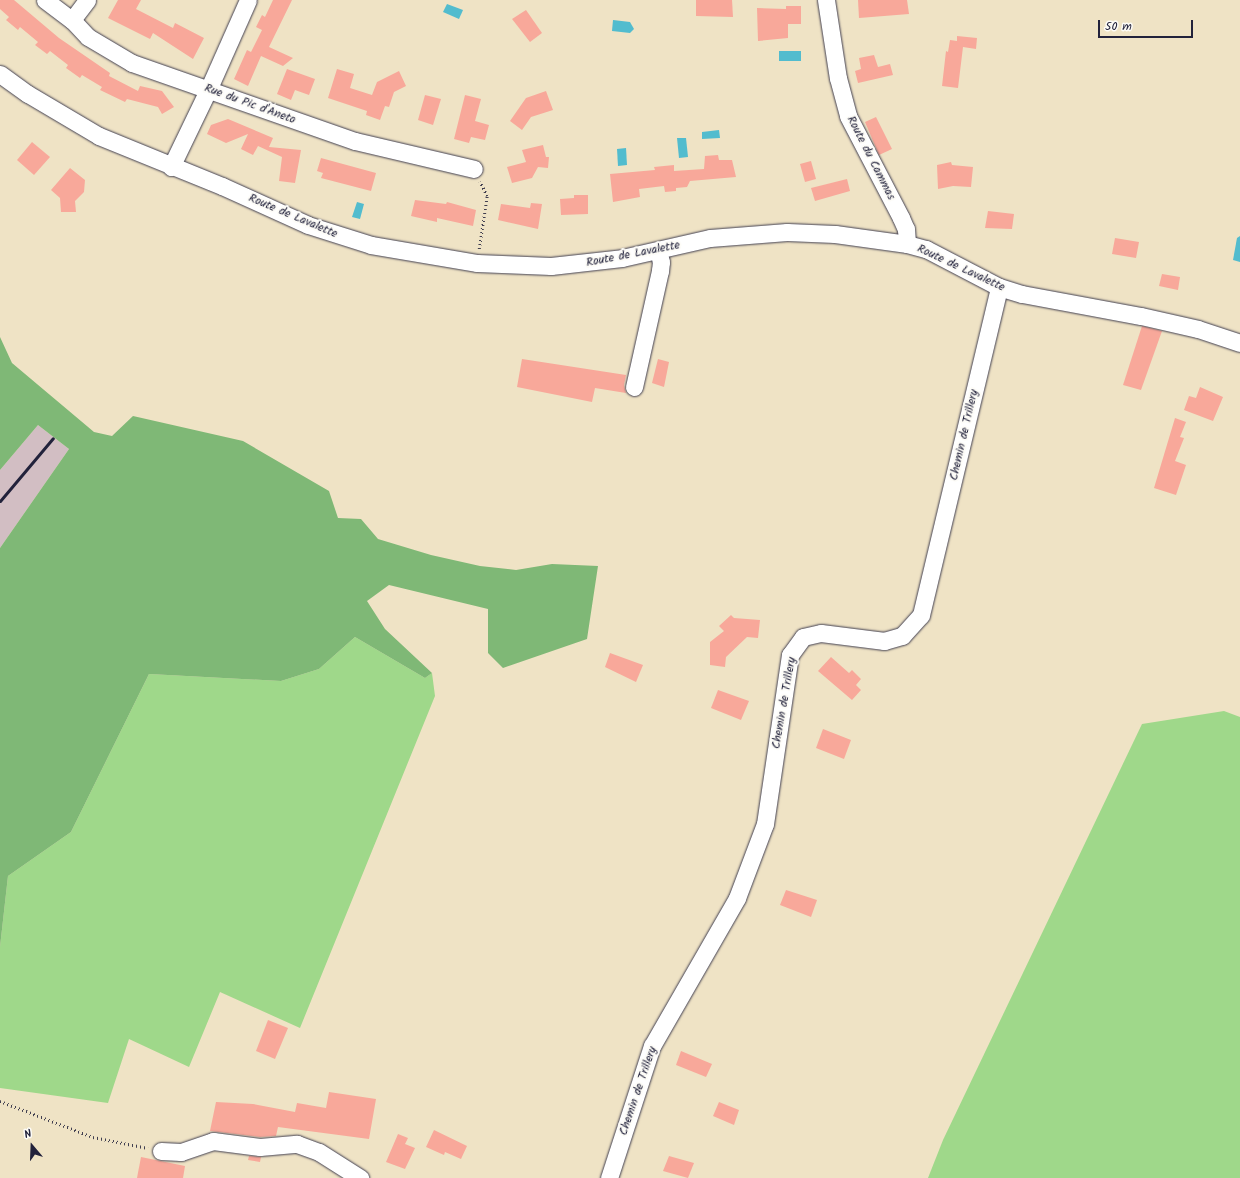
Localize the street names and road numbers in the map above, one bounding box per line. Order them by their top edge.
street label: Rue du Pic d'Aneto [202,81,298,127]
street label: Route du Cammas [844,114,898,202]
street label: Route de Lavalette [246,191,340,241]
street label: Route de Lavalette [585,238,681,270]
street label: Route de Lavalette [915,241,1007,295]
street label: Chemin de Trillery [947,388,981,482]
street label: Chemin de Trillery [769,656,799,750]
street label: Chemin de Trillery [616,1045,660,1137]

